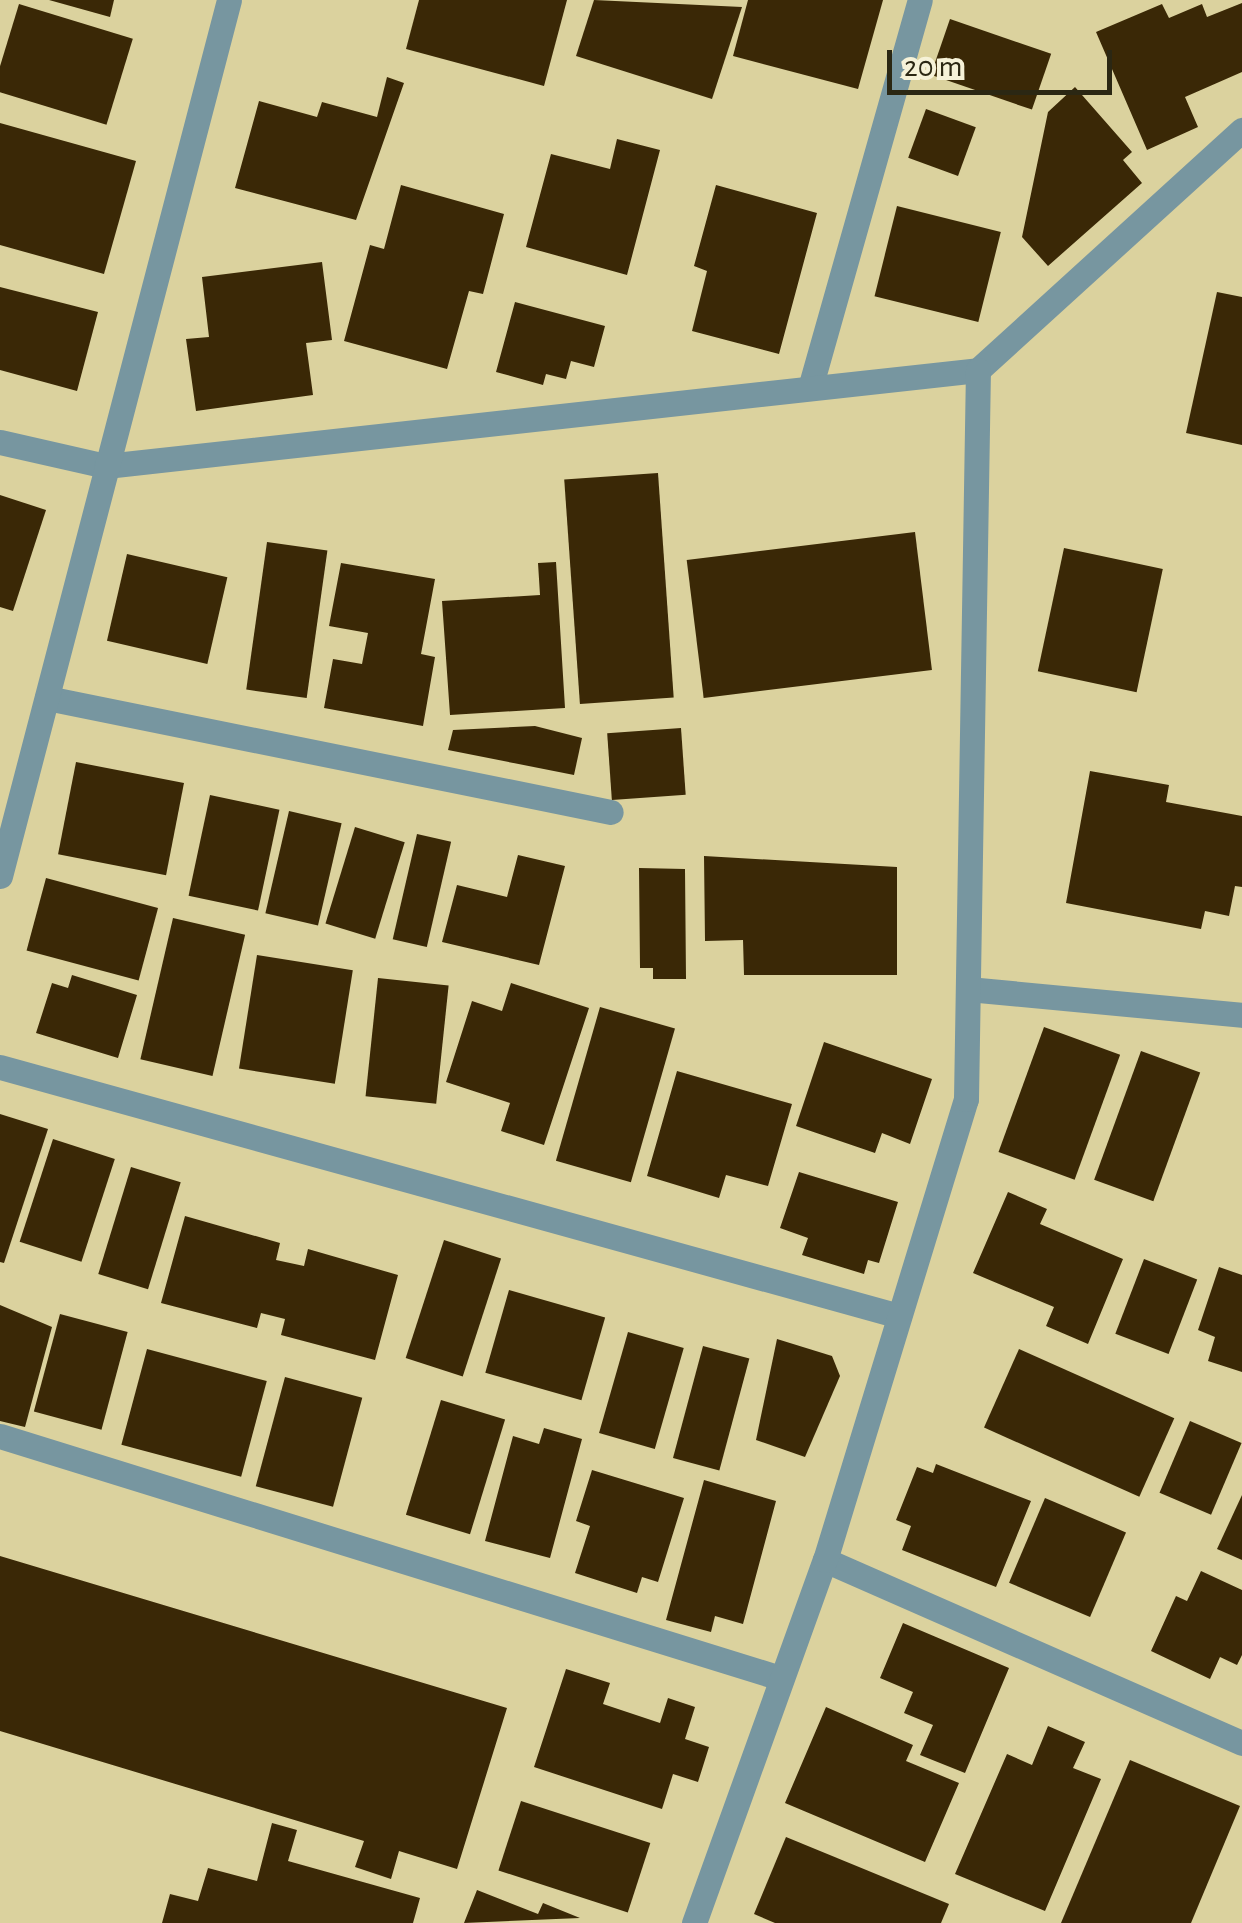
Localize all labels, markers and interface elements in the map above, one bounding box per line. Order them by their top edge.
scale bar [892,30,1117,92]
text: 20 m [904,52,962,82]

